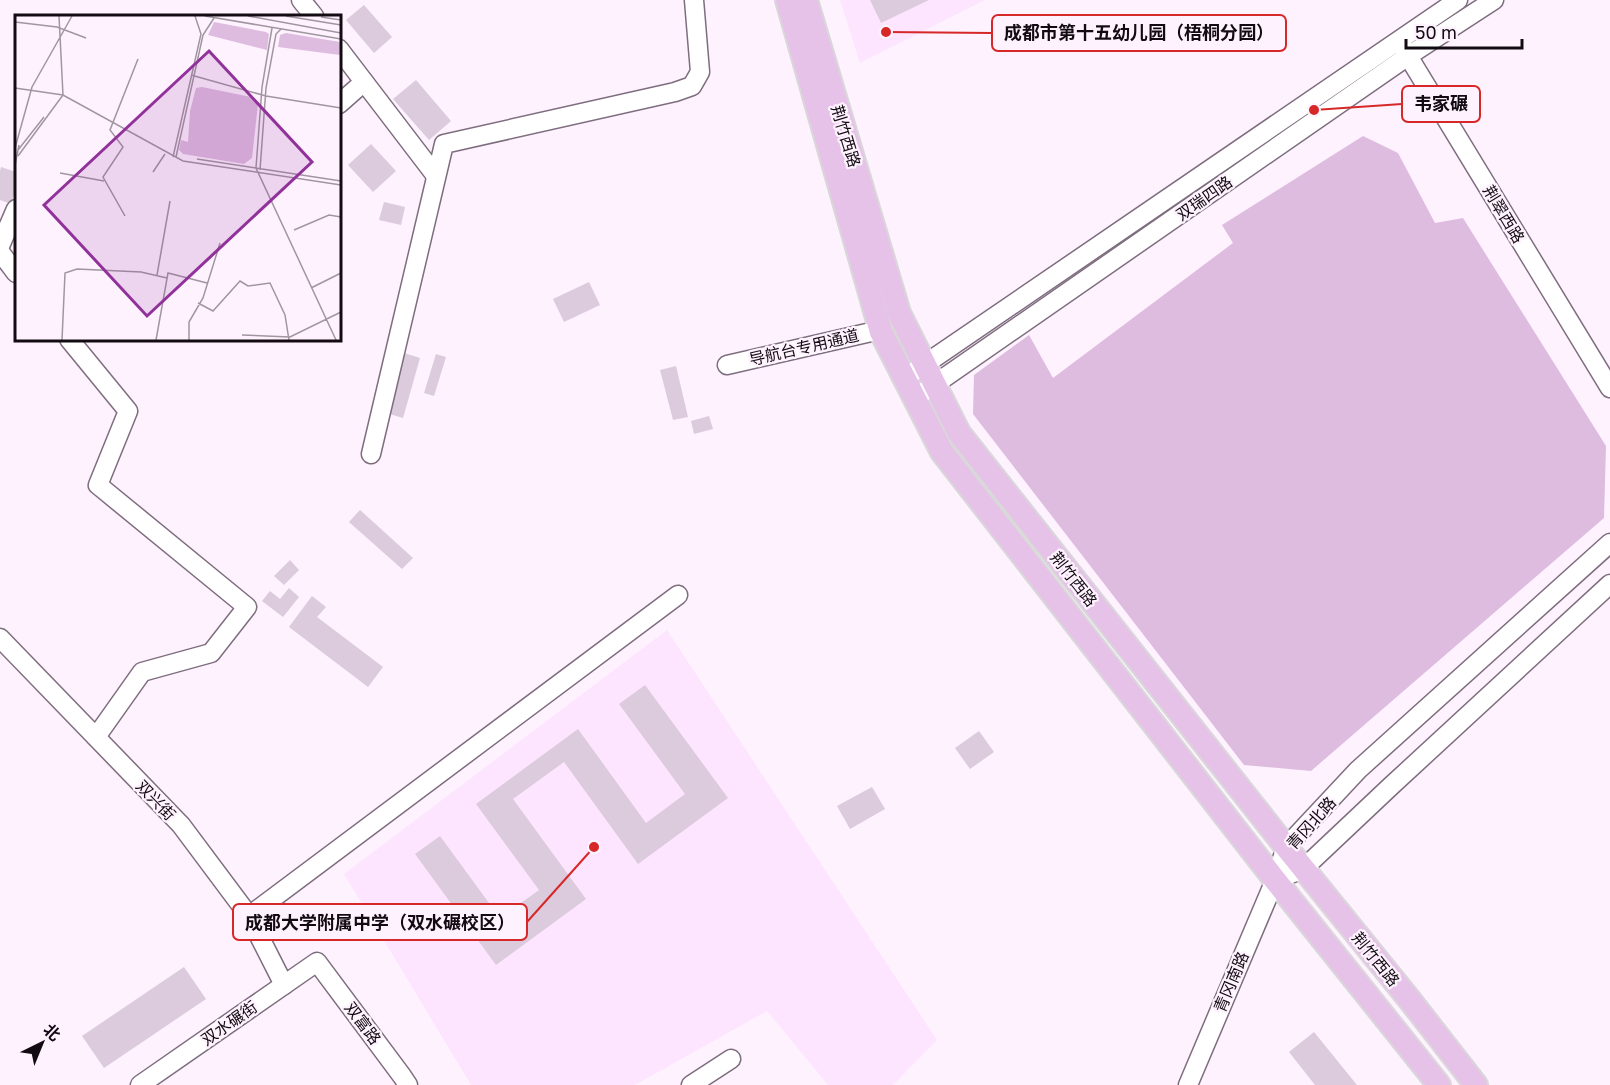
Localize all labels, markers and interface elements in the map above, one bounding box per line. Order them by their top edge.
scale bar [1406,12,1522,50]
inset map [15,15,340,340]
callout: 成都市第十五幼儿园（梧桐分园） [992,15,1286,51]
text: 成都市第十五幼儿园（梧桐分园） [1004,21,1274,43]
text: 50 m [1415,21,1457,43]
callout: 韦家碾 [1402,86,1480,122]
text: 韦家碾 [1414,92,1468,114]
street label: 荆竹西路 [827,102,865,170]
street label: 双瑞四路 [1172,171,1236,225]
street label: 荆翠西路 [1479,181,1529,247]
street label: 导航台专用通道 [747,325,861,369]
street label: 荆竹西路 [1046,548,1102,610]
street label: 双兴街 [132,776,180,824]
street label: 青冈北路 [1282,793,1340,853]
callout: 成都大学附属中学（双水碾校区） [233,904,527,940]
text: 成都大学附属中学（双水碾校区） [245,911,515,933]
street label: 荆竹西路 [1348,928,1404,990]
street label: 青冈南路 [1209,949,1253,1015]
street label: 双水碾街 [197,996,261,1050]
street label: 双富路 [341,998,385,1048]
north arrow [12,1013,72,1073]
text: 北 [40,1019,65,1045]

